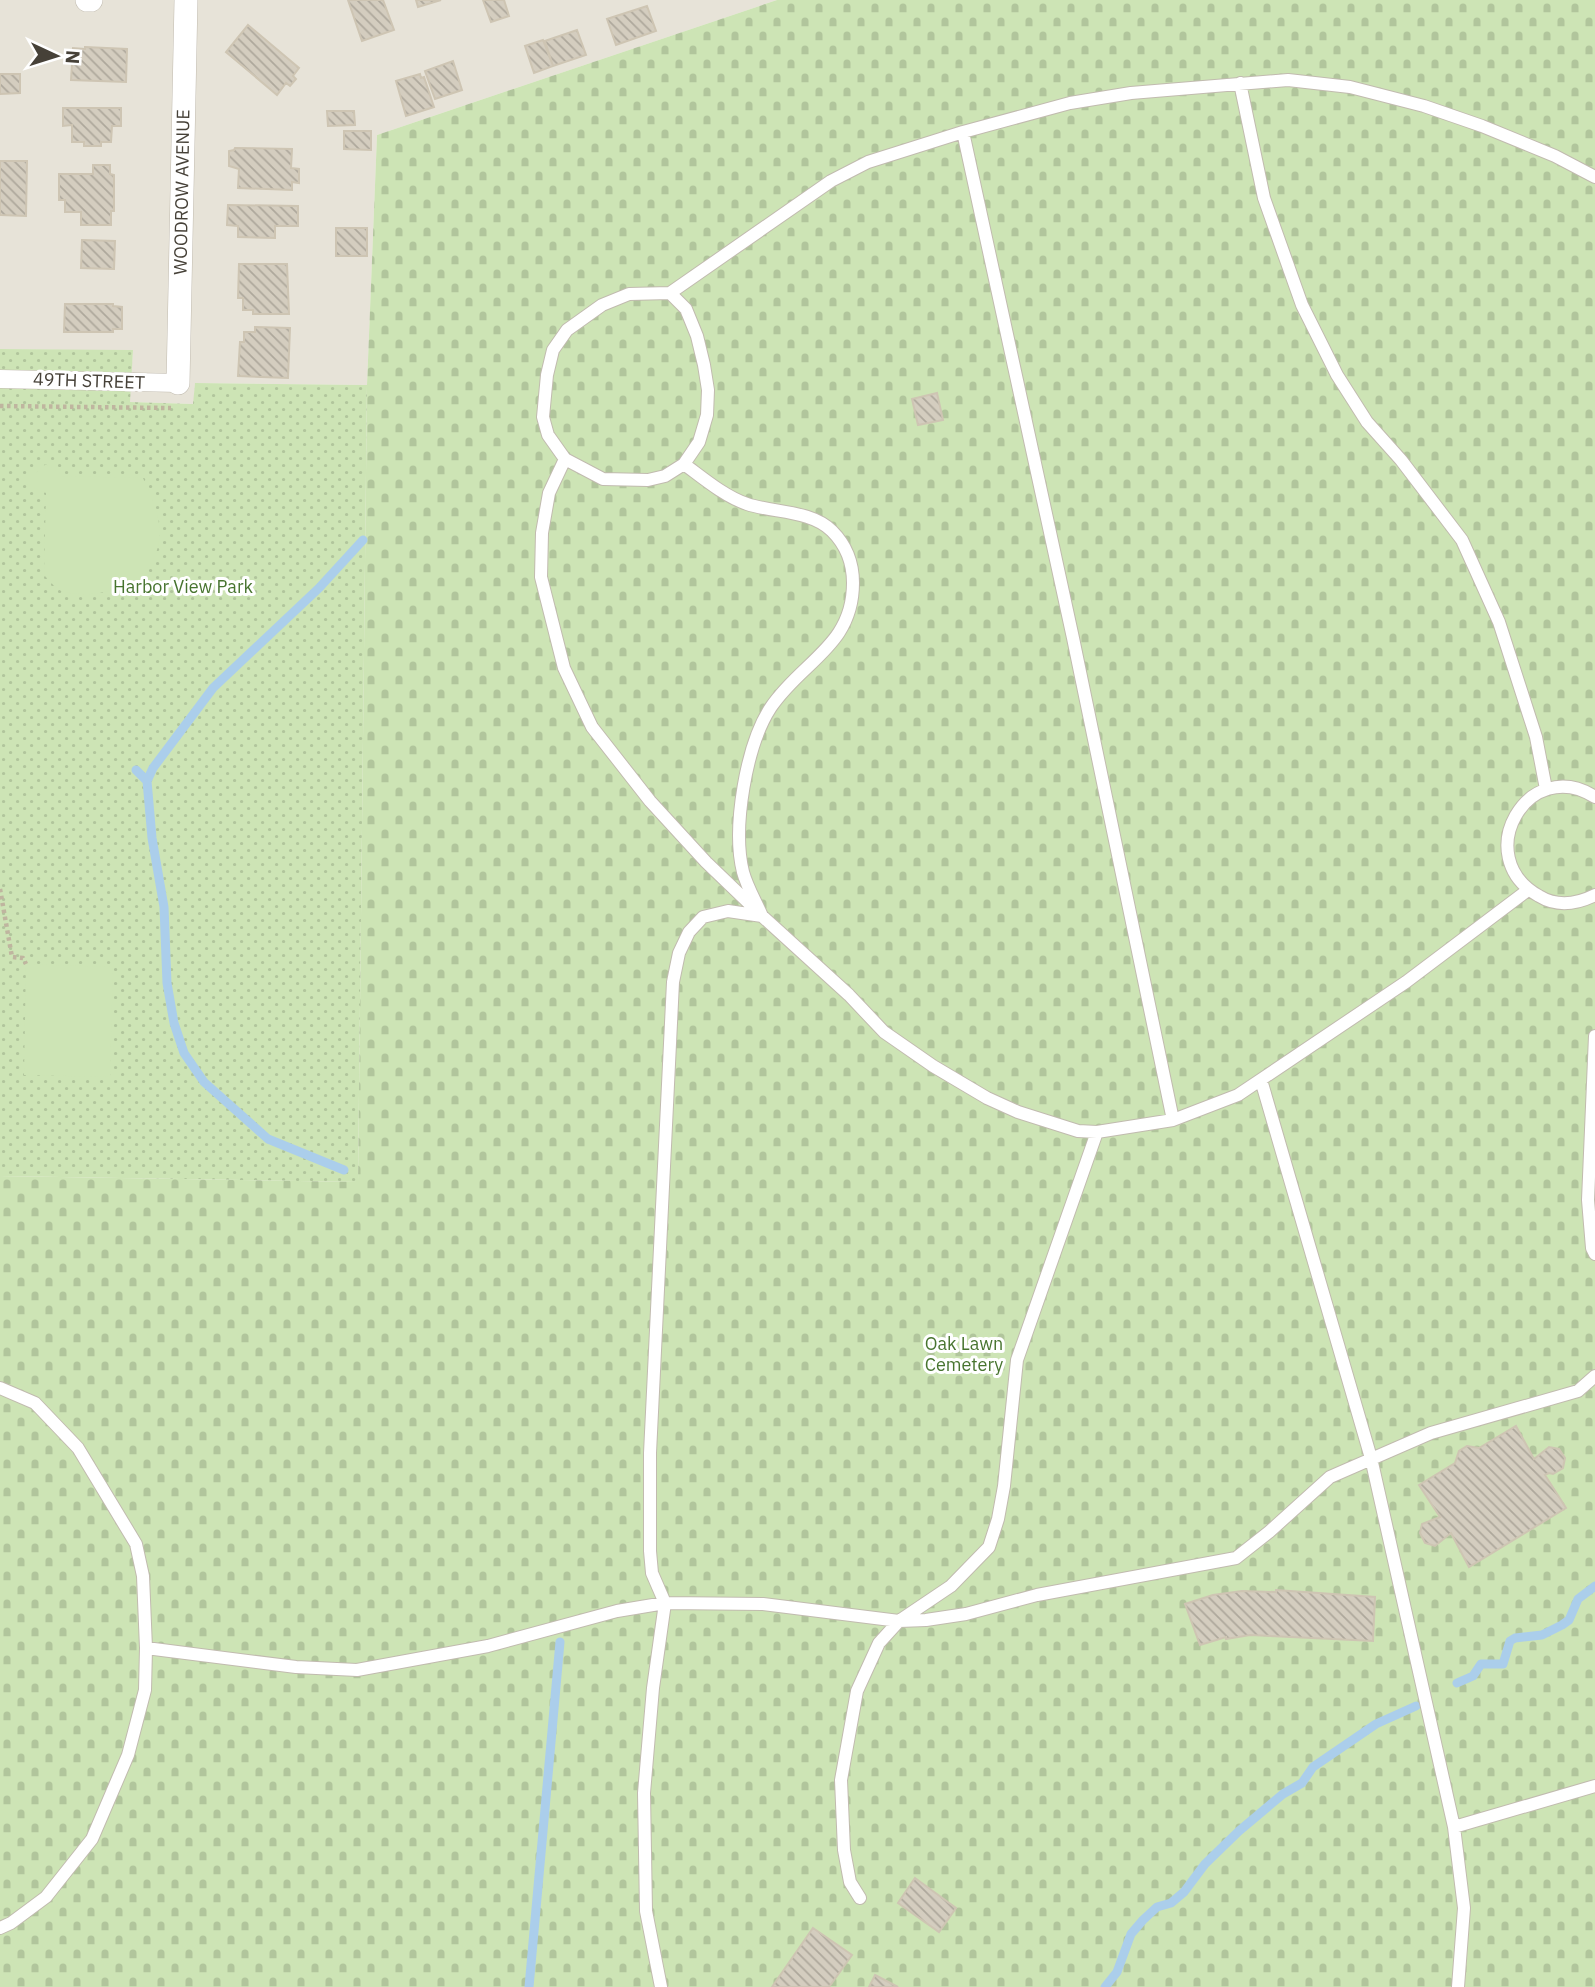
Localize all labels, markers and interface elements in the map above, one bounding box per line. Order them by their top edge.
north arrow [21,21,91,91]
text: N [61,49,85,65]
street label: WOODROW AVENUE [169,109,194,275]
street label: 49TH STREET [33,367,145,394]
park label: Harbor View Park [113,575,254,598]
park label: Oak Lawn Cemetery [925,1332,1003,1376]

